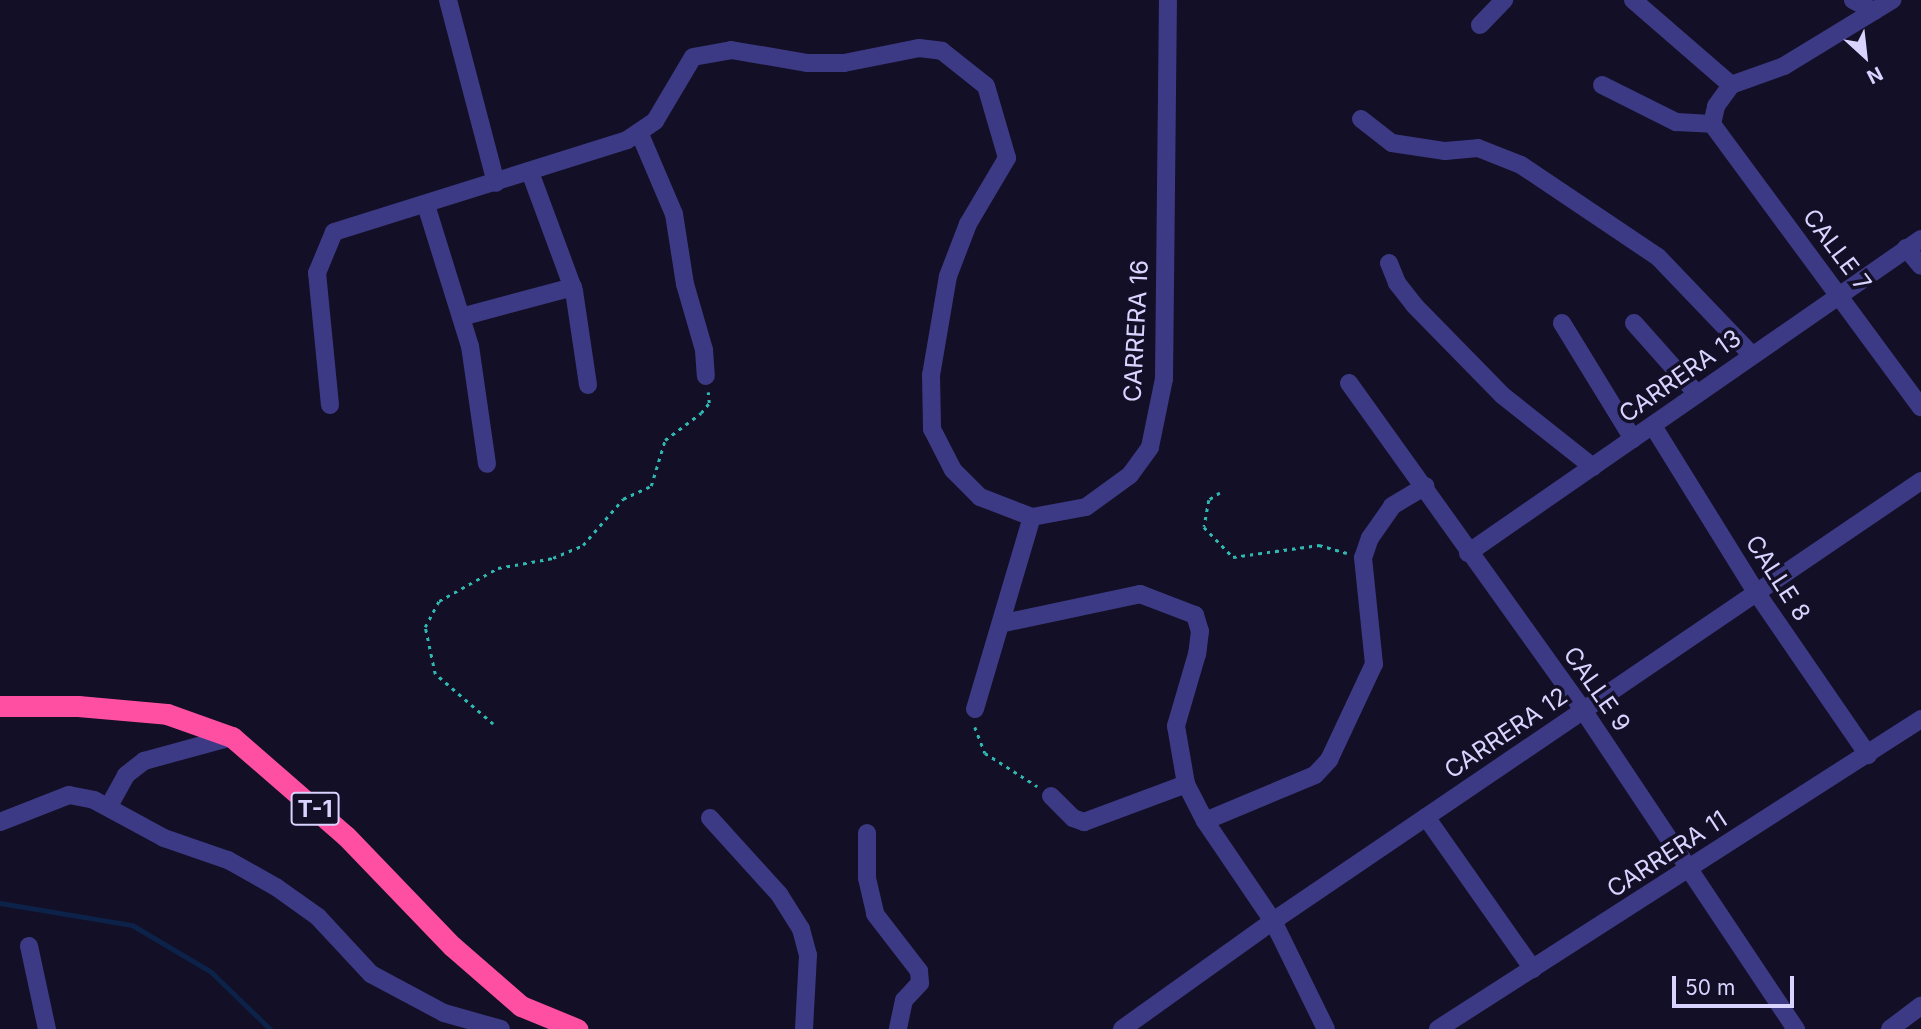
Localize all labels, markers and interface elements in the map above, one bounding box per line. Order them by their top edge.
north arrow [1830,21,1900,91]
text: N [1863,62,1886,89]
street label: CALLE 7 [1797,203,1877,297]
street label: CARRERA 16 [1118,259,1154,403]
street label: CARRERA 13 [1613,323,1747,429]
street label: CALLE 8 [1740,530,1816,626]
street label: CALLE 9 [1557,641,1637,737]
street label: CARRERA 12 [1439,681,1573,785]
road number: T-1 [290,790,340,828]
street label: CARRERA 11 [1602,805,1732,903]
scale bar [1676,962,1798,1006]
text: 50 m [1685,975,1735,1000]

